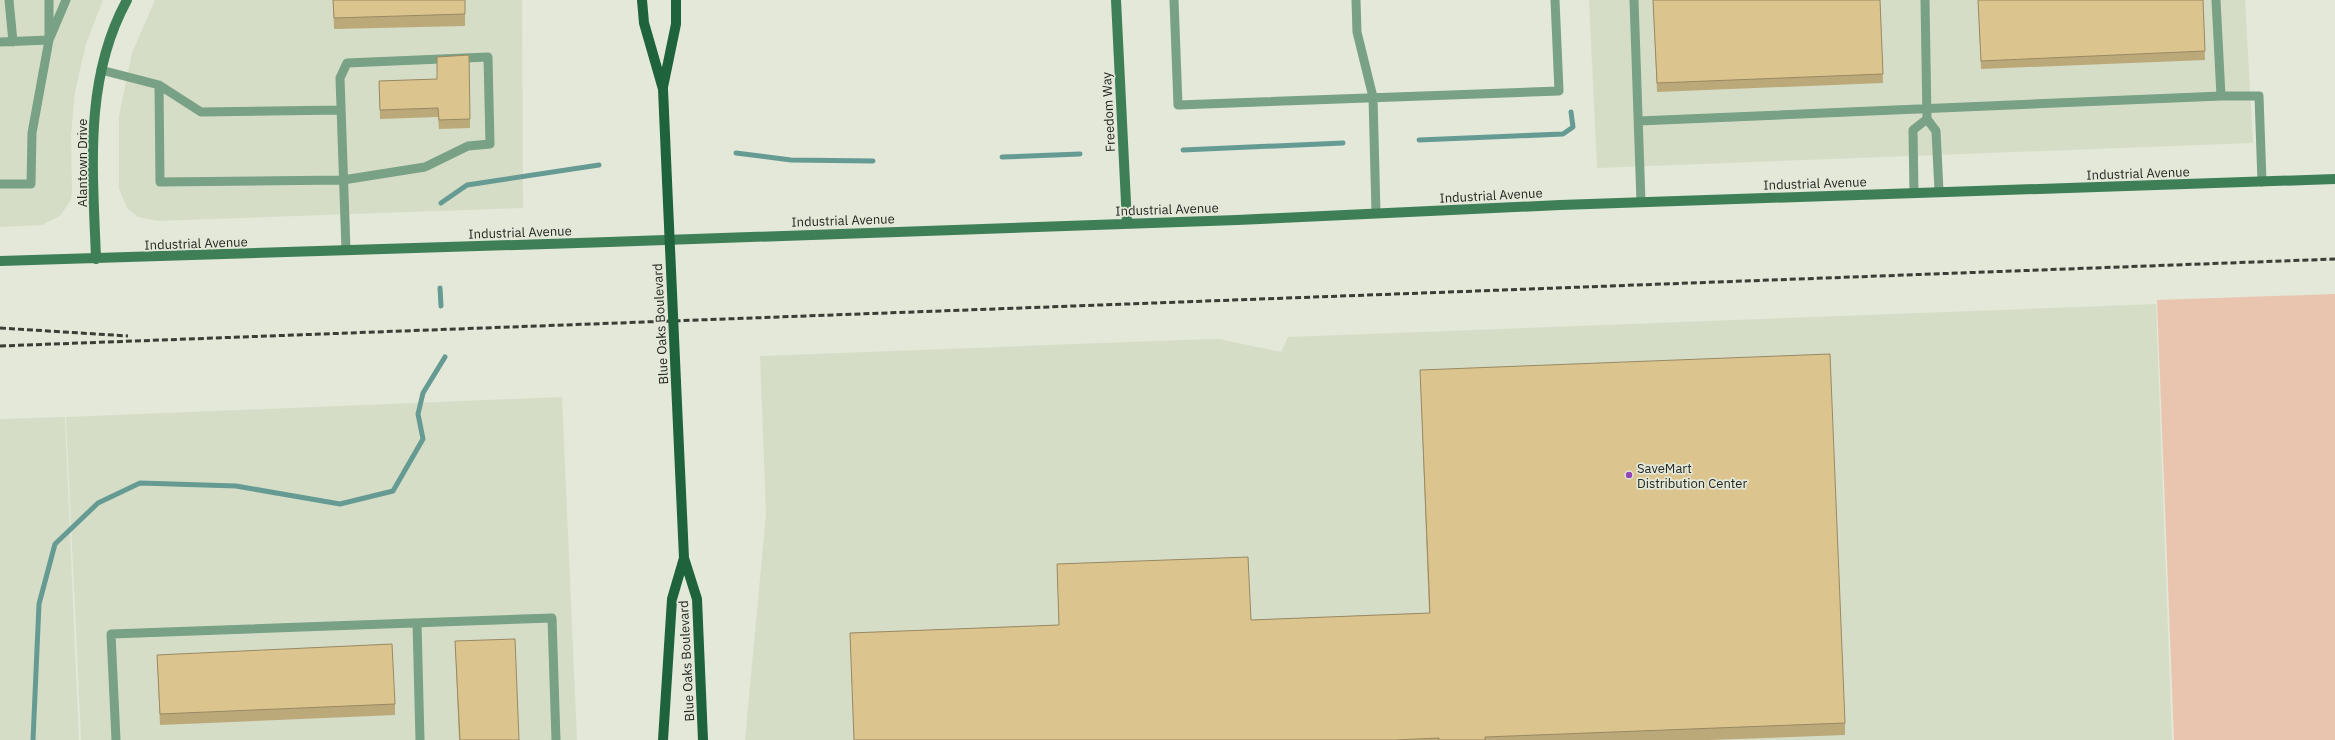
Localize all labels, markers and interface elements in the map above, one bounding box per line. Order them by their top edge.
street label: Freedom Way [1098,71,1119,152]
street label: Alantown Drive [74,119,91,207]
street label: Industrial Avenue [2086,163,2190,184]
street label: Industrial Avenue [1763,173,1867,194]
street label: Industrial Avenue [1439,184,1543,207]
street label: Industrial Avenue [1115,199,1219,220]
street label: Industrial Avenue [791,210,895,231]
street label: Industrial Avenue [468,222,572,243]
street label: Industrial Avenue [144,233,248,254]
street label: Blue Oaks Boulevard [649,263,672,385]
place label: SaveMart Distribution Center [1637,460,1748,492]
marker: SaveMart Distribution Center [1624,470,1634,480]
street label: Blue Oaks Boulevard [675,600,698,722]

